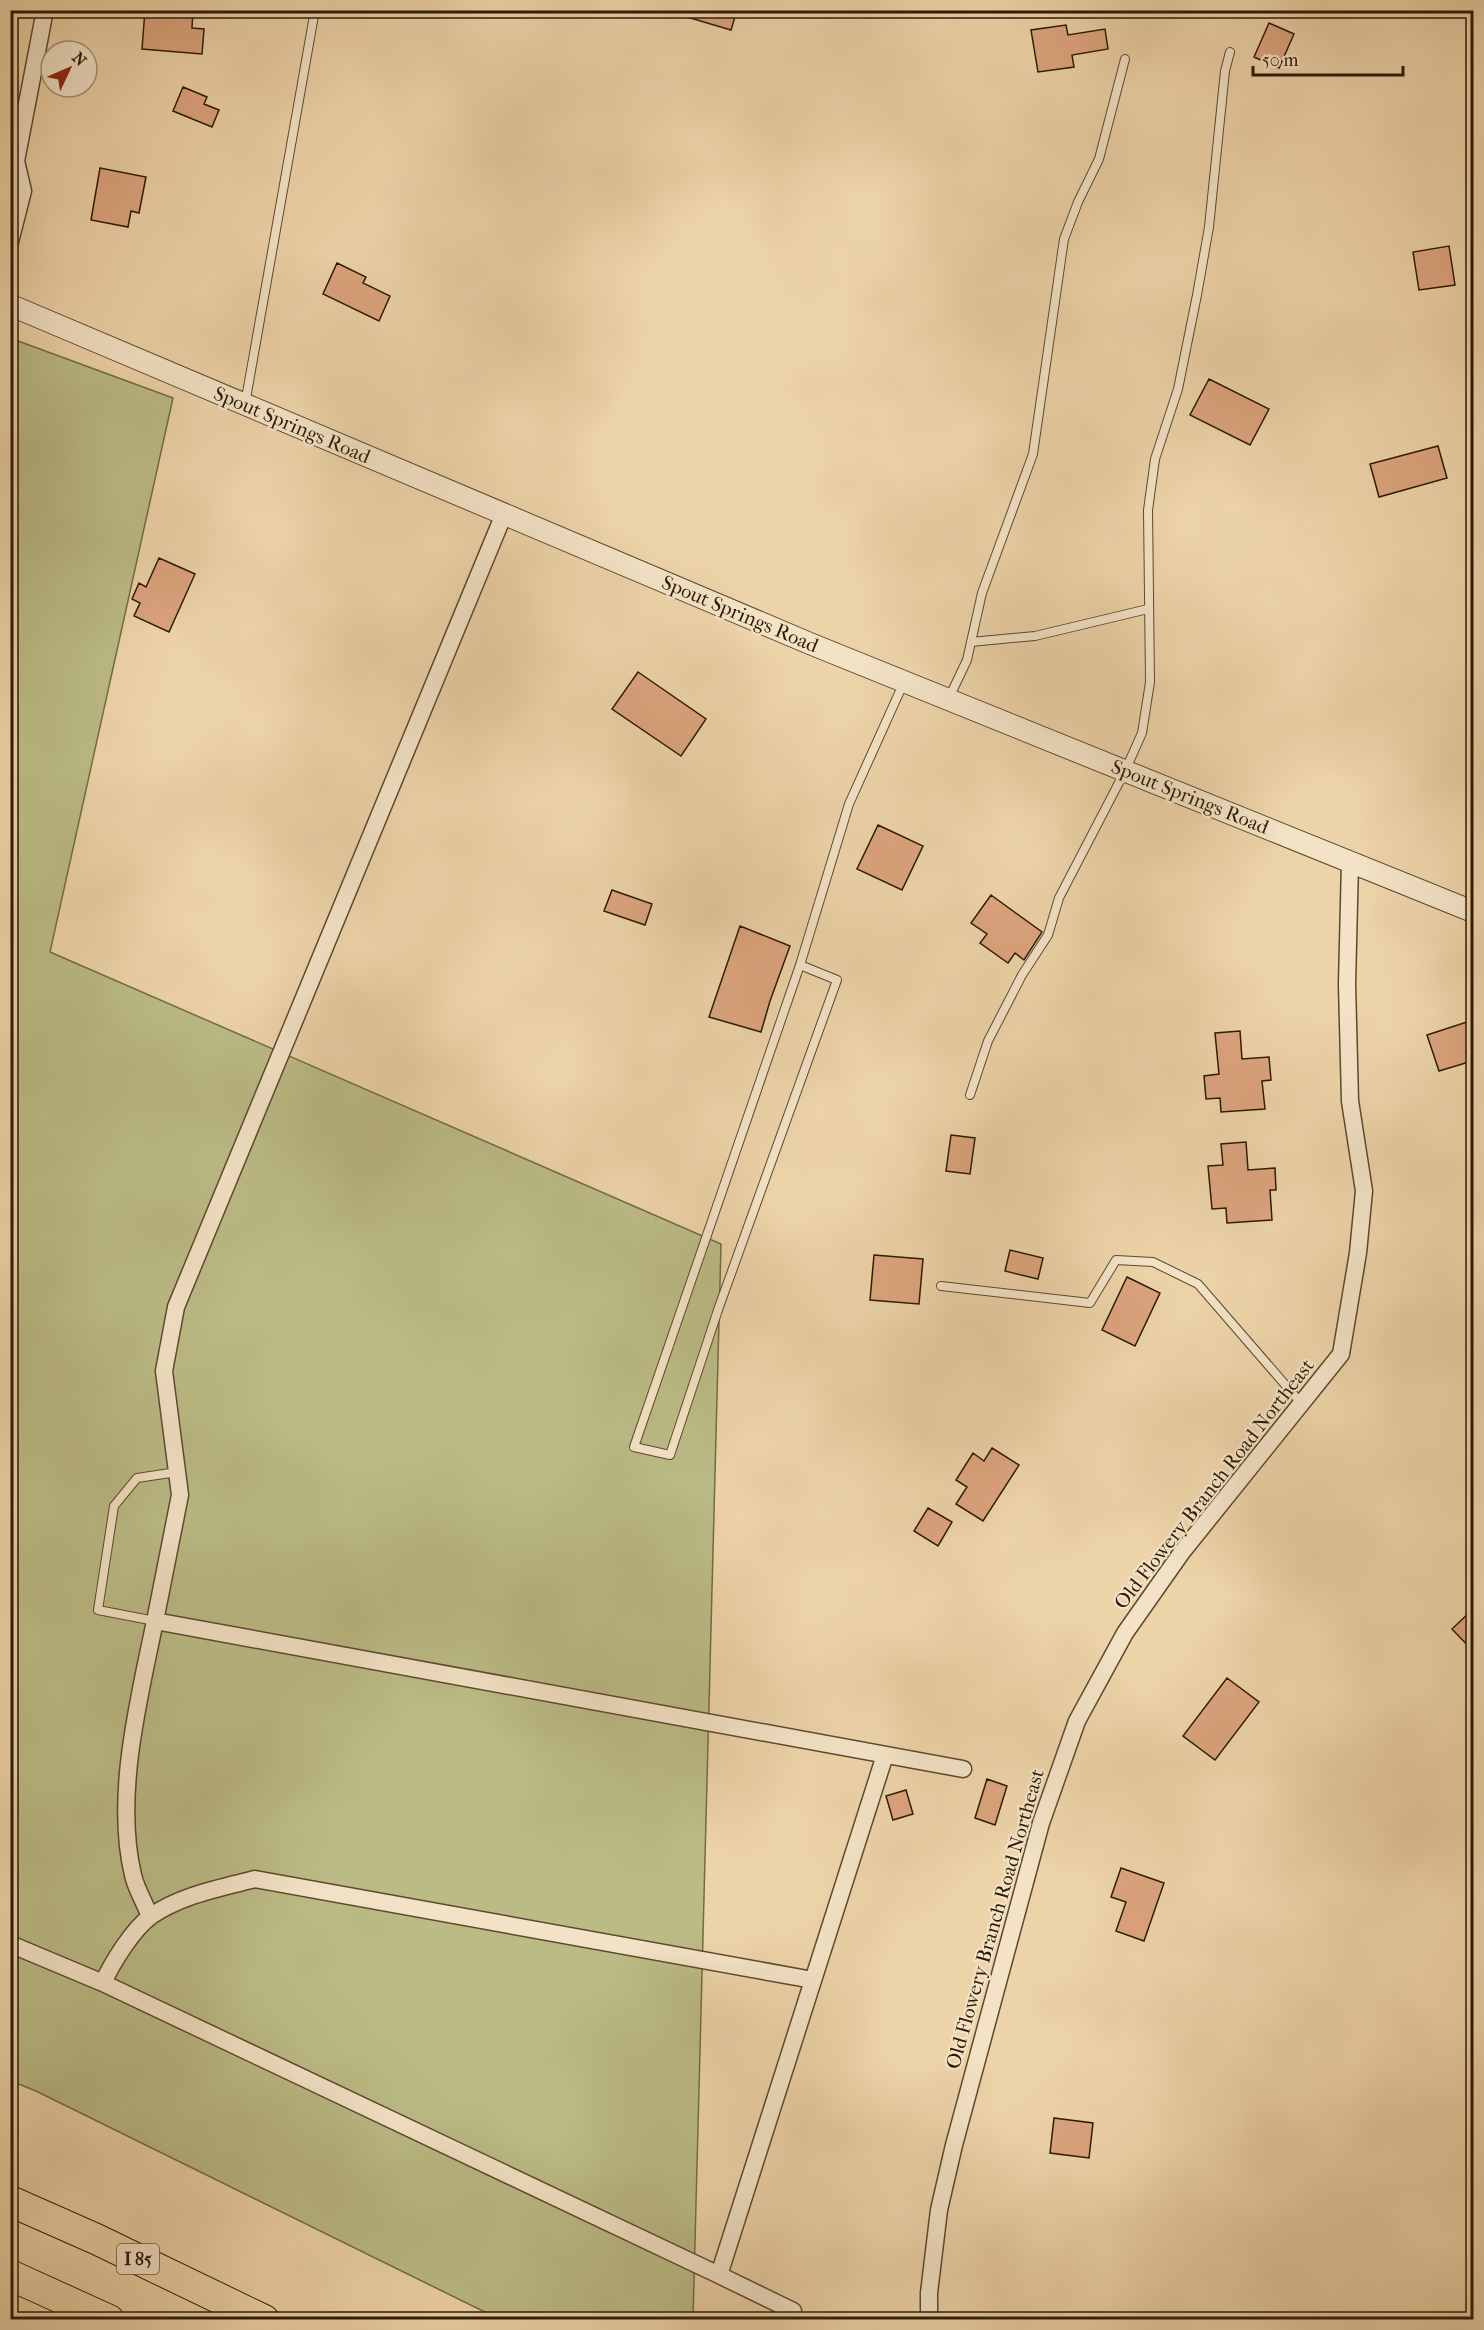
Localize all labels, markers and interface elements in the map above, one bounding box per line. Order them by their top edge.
north arrow [39,39,99,99]
scale bar [1253,39,1403,77]
text: N [68,48,91,71]
text: 50 m [1262,50,1299,71]
street label: Spout Springs Road [210,382,375,469]
street label: Spout Springs Road [658,571,823,658]
street label: Spout Springs Road [1108,755,1273,840]
street label: Old Flowery Branch Road Northeast [1109,1354,1319,1614]
street label: Old Flowery Branch Road Northeast [941,1766,1049,2072]
road number: I 85 [117,2244,159,2274]

